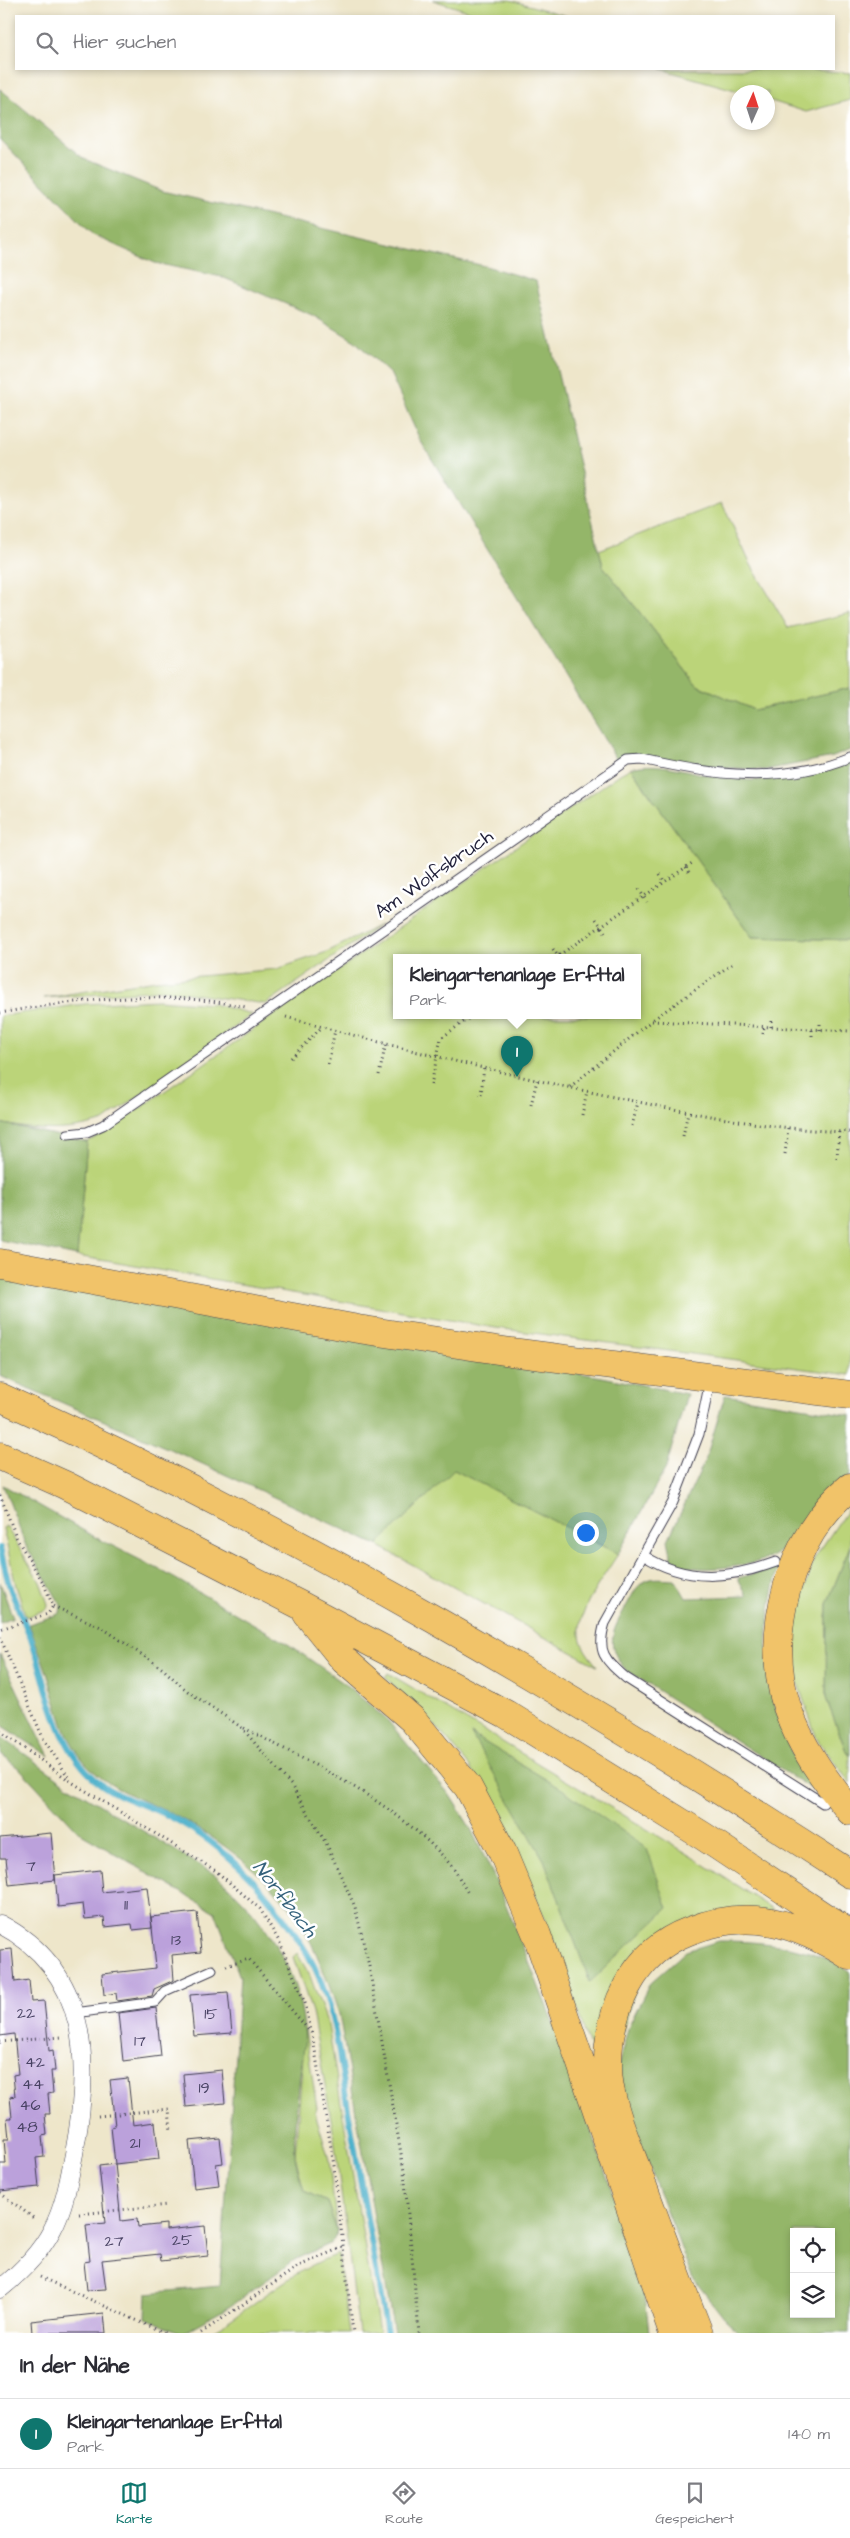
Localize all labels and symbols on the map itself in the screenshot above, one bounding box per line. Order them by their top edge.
north arrow [730,85,775,130]
street label: Am Wolfsbruch [369,823,499,925]
pin: 1 [501,1036,533,1077]
your location [573,1520,599,1546]
house number: 7 [26,1855,36,1877]
water label: Norfbach [246,1855,325,1944]
house number: 11 [124,1894,128,1916]
house number: 13 [171,1929,181,1951]
house number: 22 [17,2002,35,2024]
house number: 15 [204,2003,218,2025]
house number: 17 [134,2030,146,2052]
house number: 42 [25,2051,45,2073]
house number: 44 [22,2073,44,2095]
house number: 19 [198,2077,210,2099]
house number: 46 [20,2094,40,2116]
house number: 48 [16,2116,38,2138]
house number: 21 [129,2132,141,2154]
house number: 25 [172,2229,193,2251]
house number: 27 [105,2230,124,2252]

